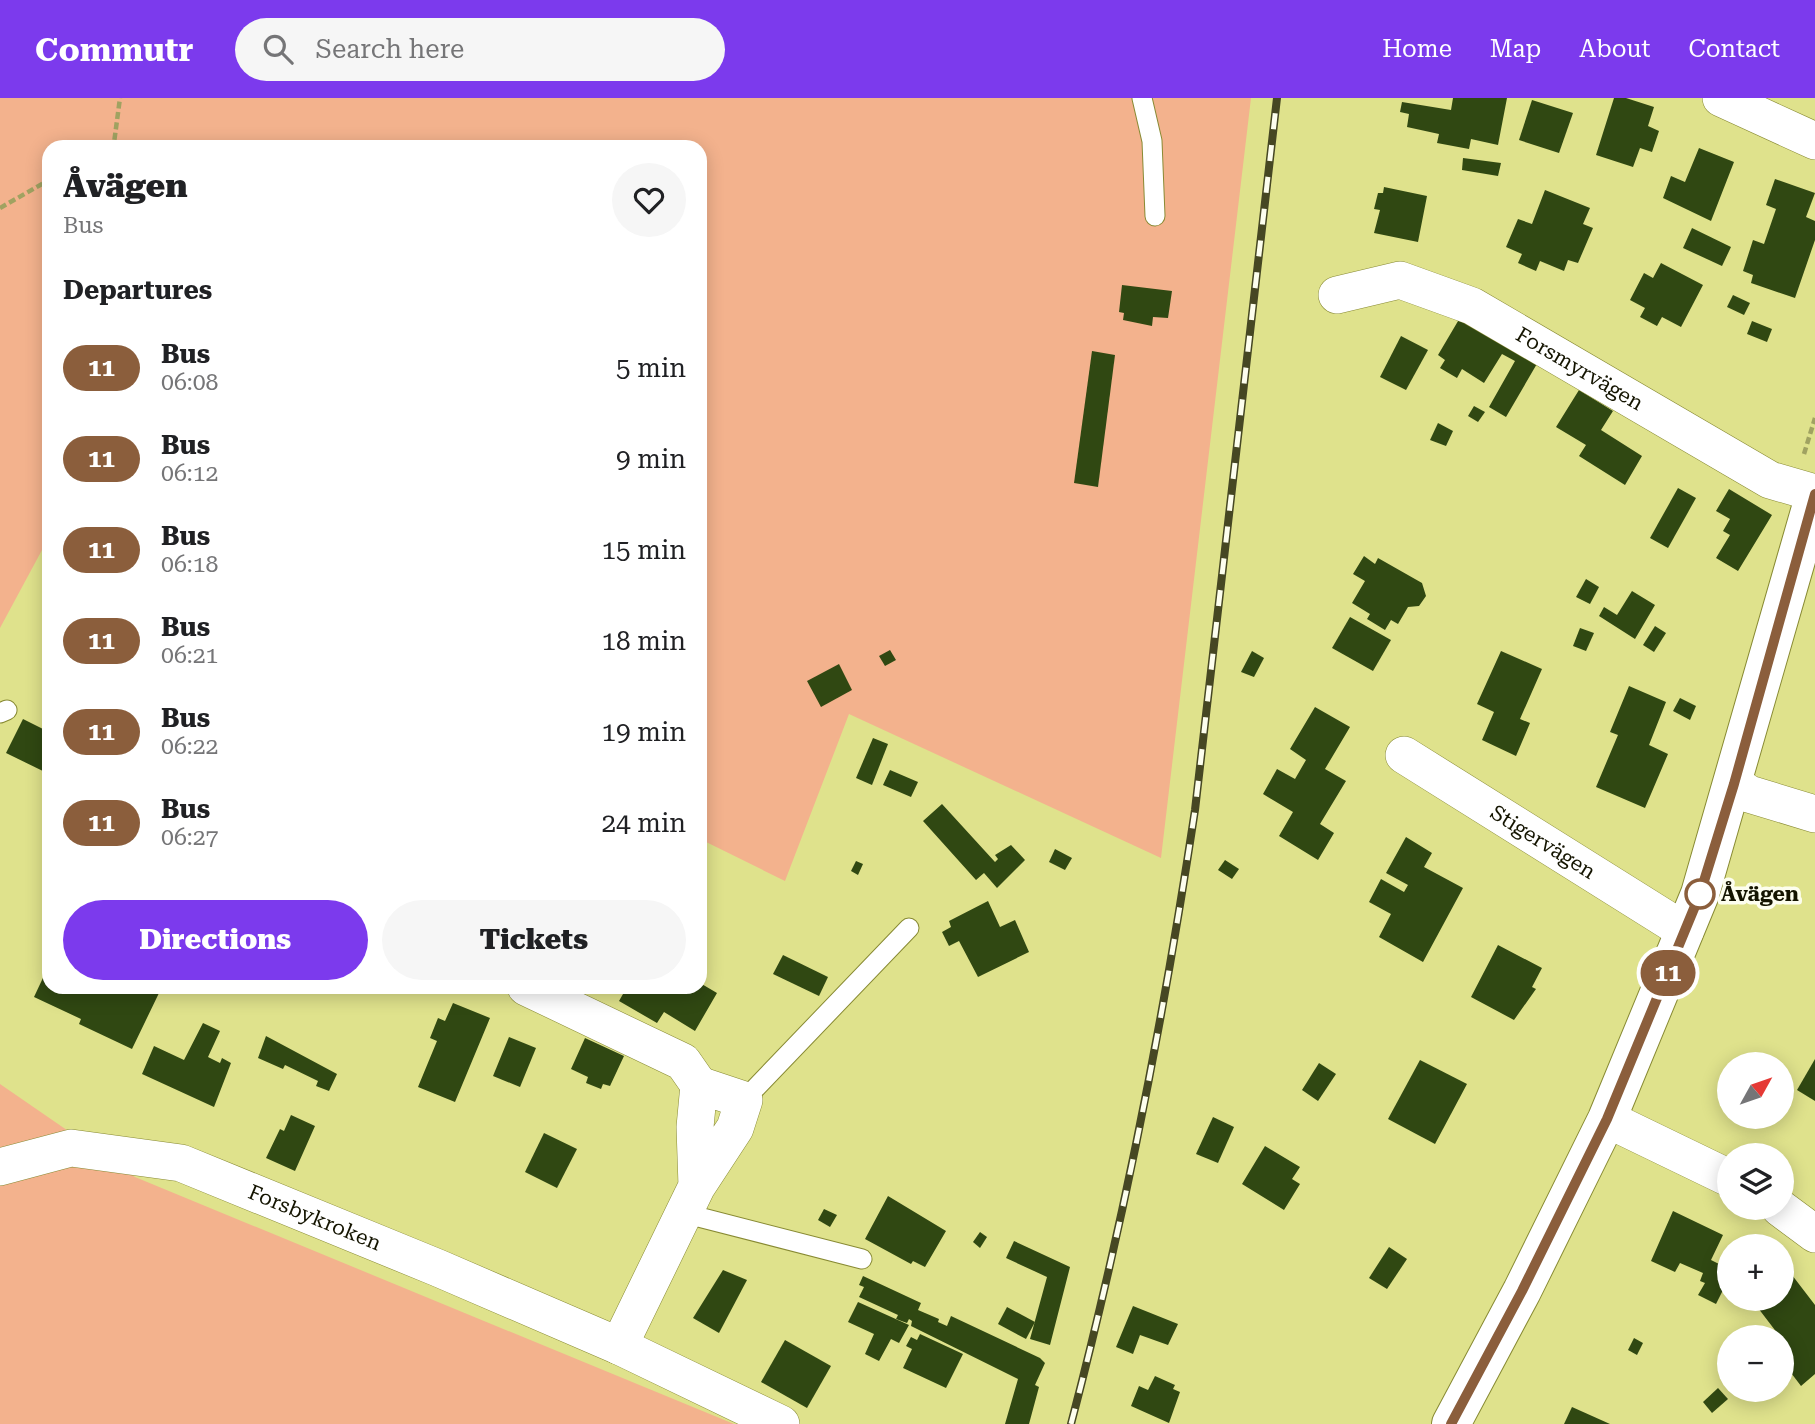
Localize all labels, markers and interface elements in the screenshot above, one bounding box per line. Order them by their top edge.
search box [235,18,725,81]
text: Commutr [35,30,193,69]
icon: search [259,30,297,68]
text: Search here [315,34,464,64]
text: Home [1382,35,1452,63]
text: Map [1490,35,1541,63]
text: About [1579,35,1650,63]
text: Contact [1688,35,1780,63]
button: heart [612,163,686,237]
text: Åvägen [63,166,188,205]
text: Bus [63,212,103,239]
text: Departures [63,275,212,305]
street label: Forsmyrvägen [1512,322,1648,416]
text: Bus [161,339,210,369]
text: 5 min [616,353,686,383]
text: 11 [88,354,115,382]
text: 06:08 [161,369,218,396]
text: Bus [161,430,210,460]
text: 9 min [616,444,686,474]
text: 11 [88,445,115,473]
text: 06:12 [161,460,218,487]
text: Bus [161,521,210,551]
text: 15 min [602,535,686,565]
text: 11 [88,536,115,564]
text: 06:18 [161,551,218,578]
text: Bus [161,612,210,642]
text: 18 min [602,626,686,656]
text: 11 [88,627,115,655]
text: 06:21 [161,642,218,669]
text: Bus [161,703,210,733]
text: 19 min [602,717,686,747]
text: 11 [88,718,115,746]
text: 06:22 [161,733,218,760]
text: Bus [161,794,210,824]
street label: Stigervägen [1486,800,1600,884]
text: 24 min [602,808,686,838]
text: 11 [88,809,115,837]
text: 06:27 [161,824,218,851]
marker: Åvägen [1685,879,1715,909]
place label: Åvägen [1721,881,1799,906]
button: Directions [63,900,368,980]
button: Tickets [382,900,686,980]
line badge: 11 [1636,950,1700,996]
text: 11 [1655,959,1681,987]
north arrow [1717,1052,1794,1129]
map controls [1717,1052,1794,1402]
button: layers [1717,1143,1794,1220]
street label: Forsbykroken [245,1180,385,1256]
button: + [1717,1234,1794,1311]
button: − [1717,1325,1794,1402]

